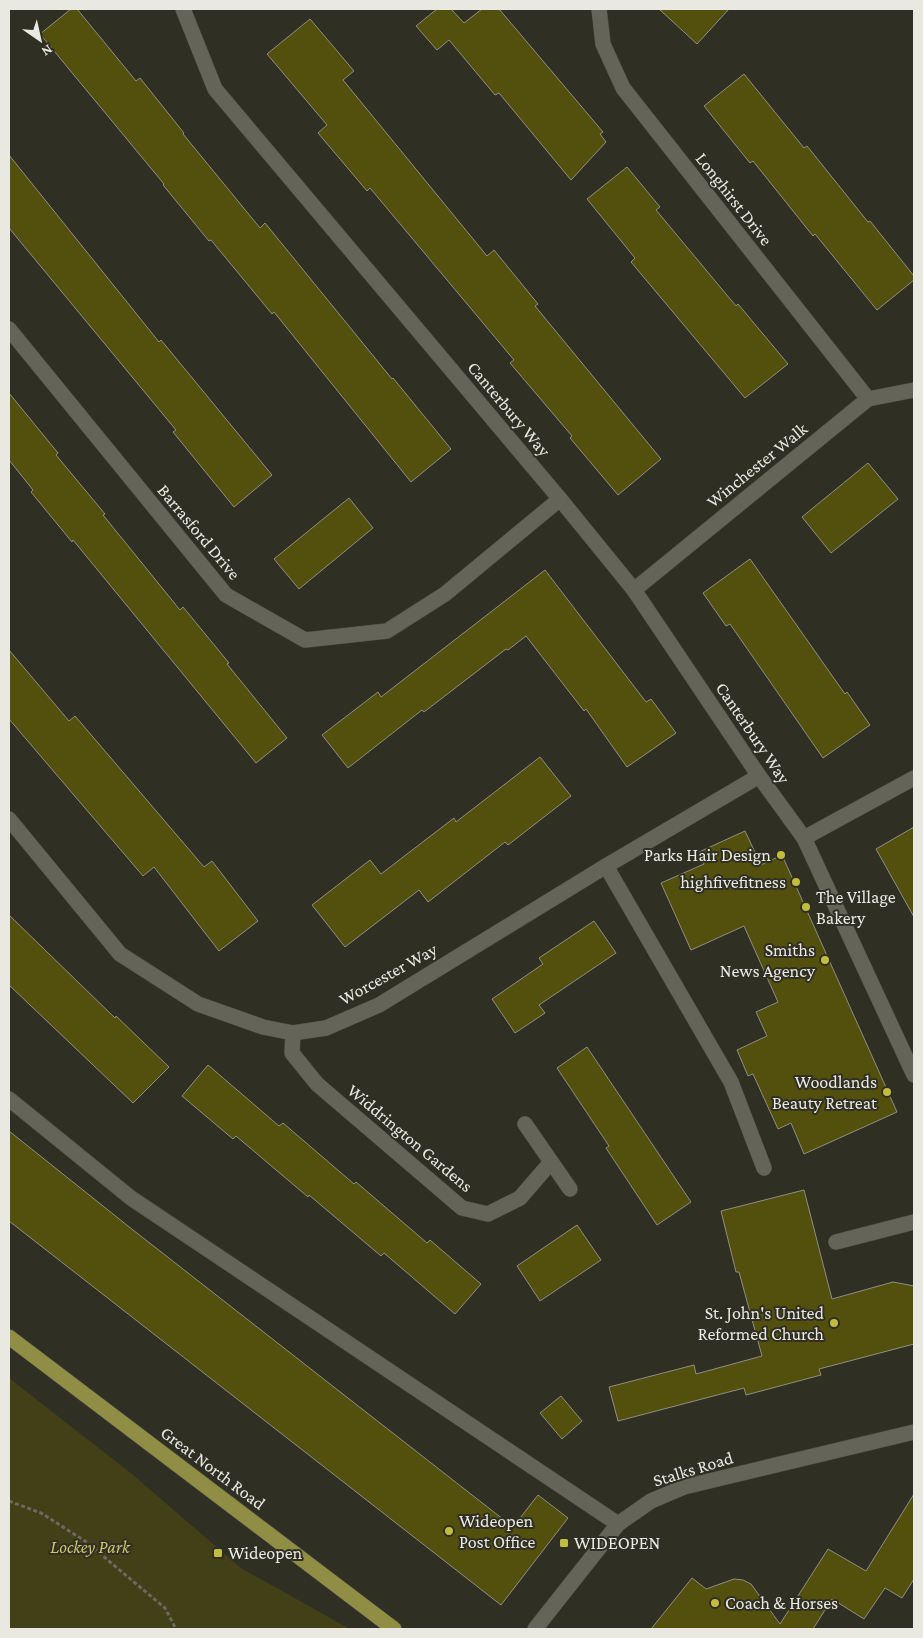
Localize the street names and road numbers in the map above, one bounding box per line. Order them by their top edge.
street label: Longhirst Drive [691,149,777,250]
street label: Canterbury Way [463,357,555,461]
street label: Winchester Walk [703,418,812,512]
street label: Barrasford Drive [153,480,245,584]
street label: Canterbury Way [712,679,795,788]
street label: Worcester Way [336,939,441,1009]
street label: Widdrington Gardens [343,1080,477,1196]
street label: Great North Road [157,1422,270,1514]
street label: Stalks Road [650,1447,736,1491]

